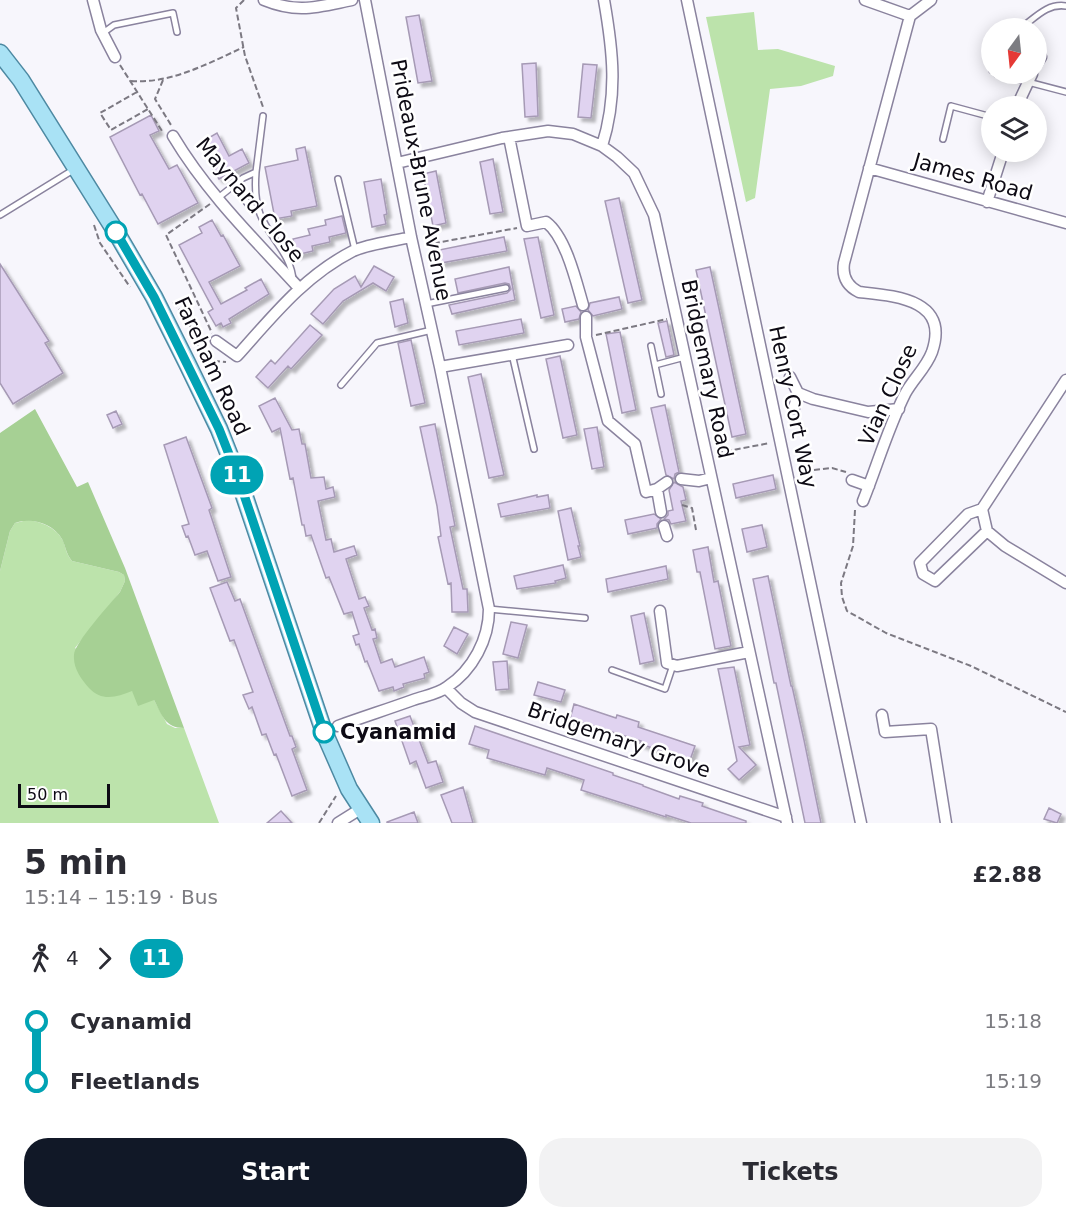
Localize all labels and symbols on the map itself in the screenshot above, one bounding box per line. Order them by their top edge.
north arrow [981,18,1047,84]
street label: Prideaux-Brune Avenue [386,57,456,303]
street label: Maynard Close [191,133,309,267]
street label: James Road [909,148,1035,205]
unlabelled marker [105,221,127,243]
street label: Bridgemary Road [676,277,738,461]
street label: Fareham Road [169,293,255,439]
street label: Henry Cort Way [764,324,822,490]
street label: Vian Close [854,340,922,450]
line badge: 11 [210,456,264,494]
street label: Bridgemary Grove [524,697,714,783]
place label: Cyanamid [340,720,457,744]
marker: Cyanamid [313,721,335,743]
scale bar [18,781,110,808]

